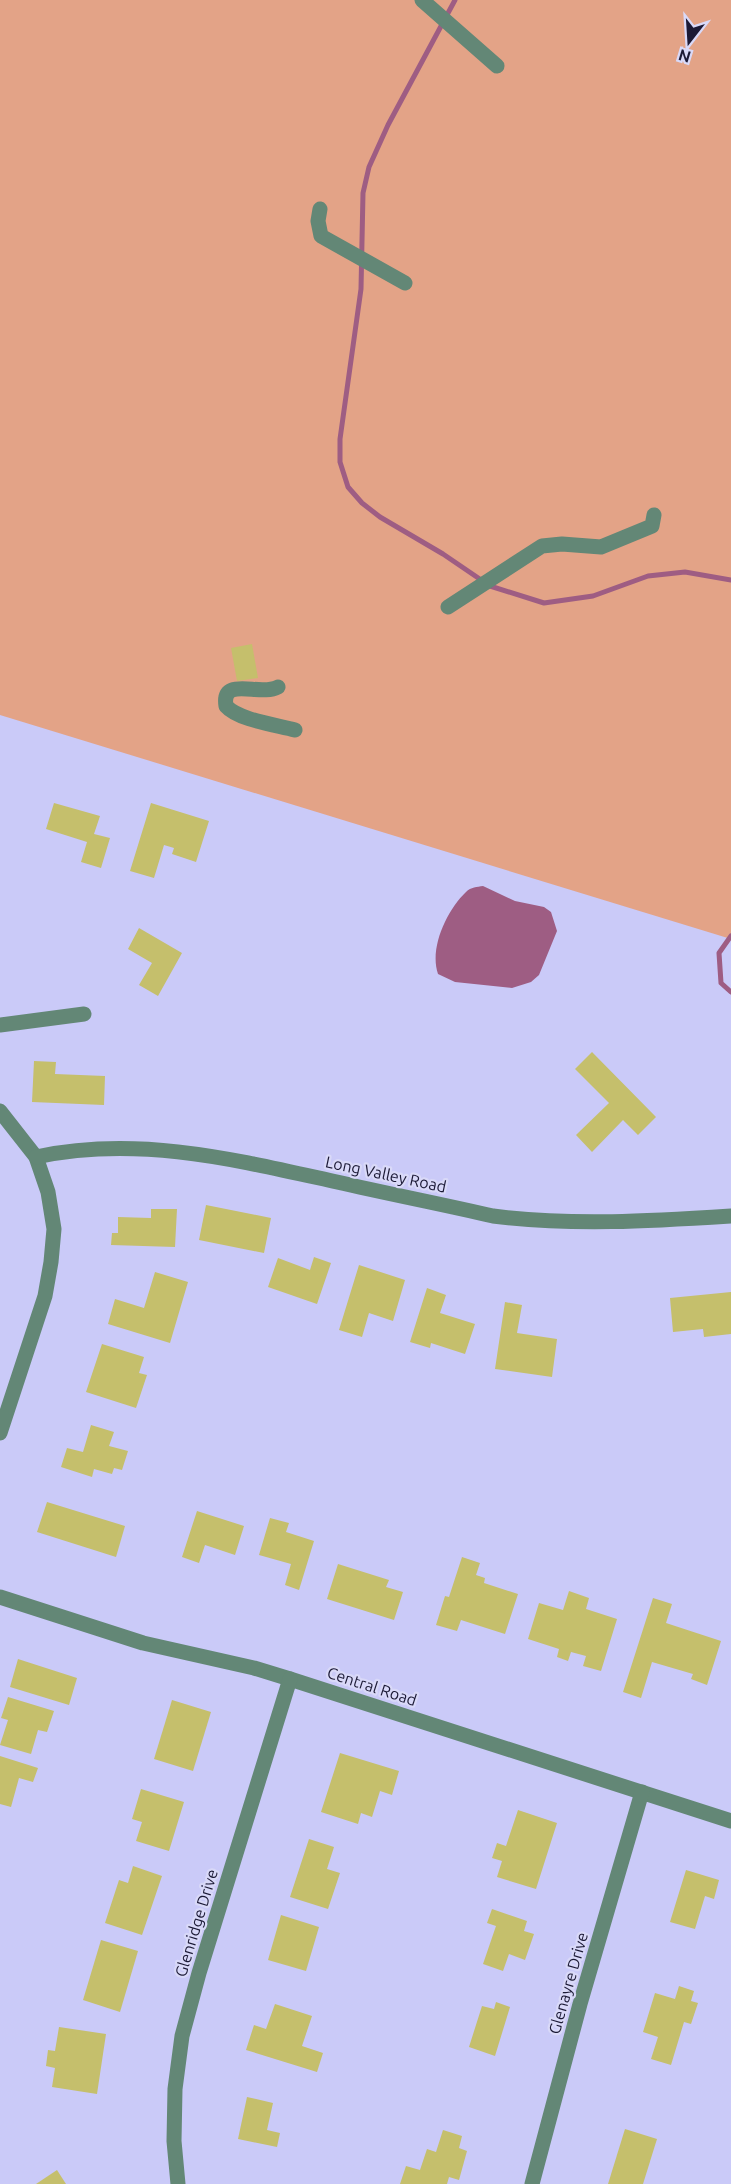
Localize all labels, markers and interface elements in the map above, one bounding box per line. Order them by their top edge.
north arrow [659,12,719,72]
text: N [676,46,693,67]
street label: Long Valley Road [324,1152,448,1196]
street label: Central Road [325,1663,419,1709]
street label: Glenridge Drive [171,1867,221,1979]
street label: Glenayre Drive [545,1930,591,2036]

